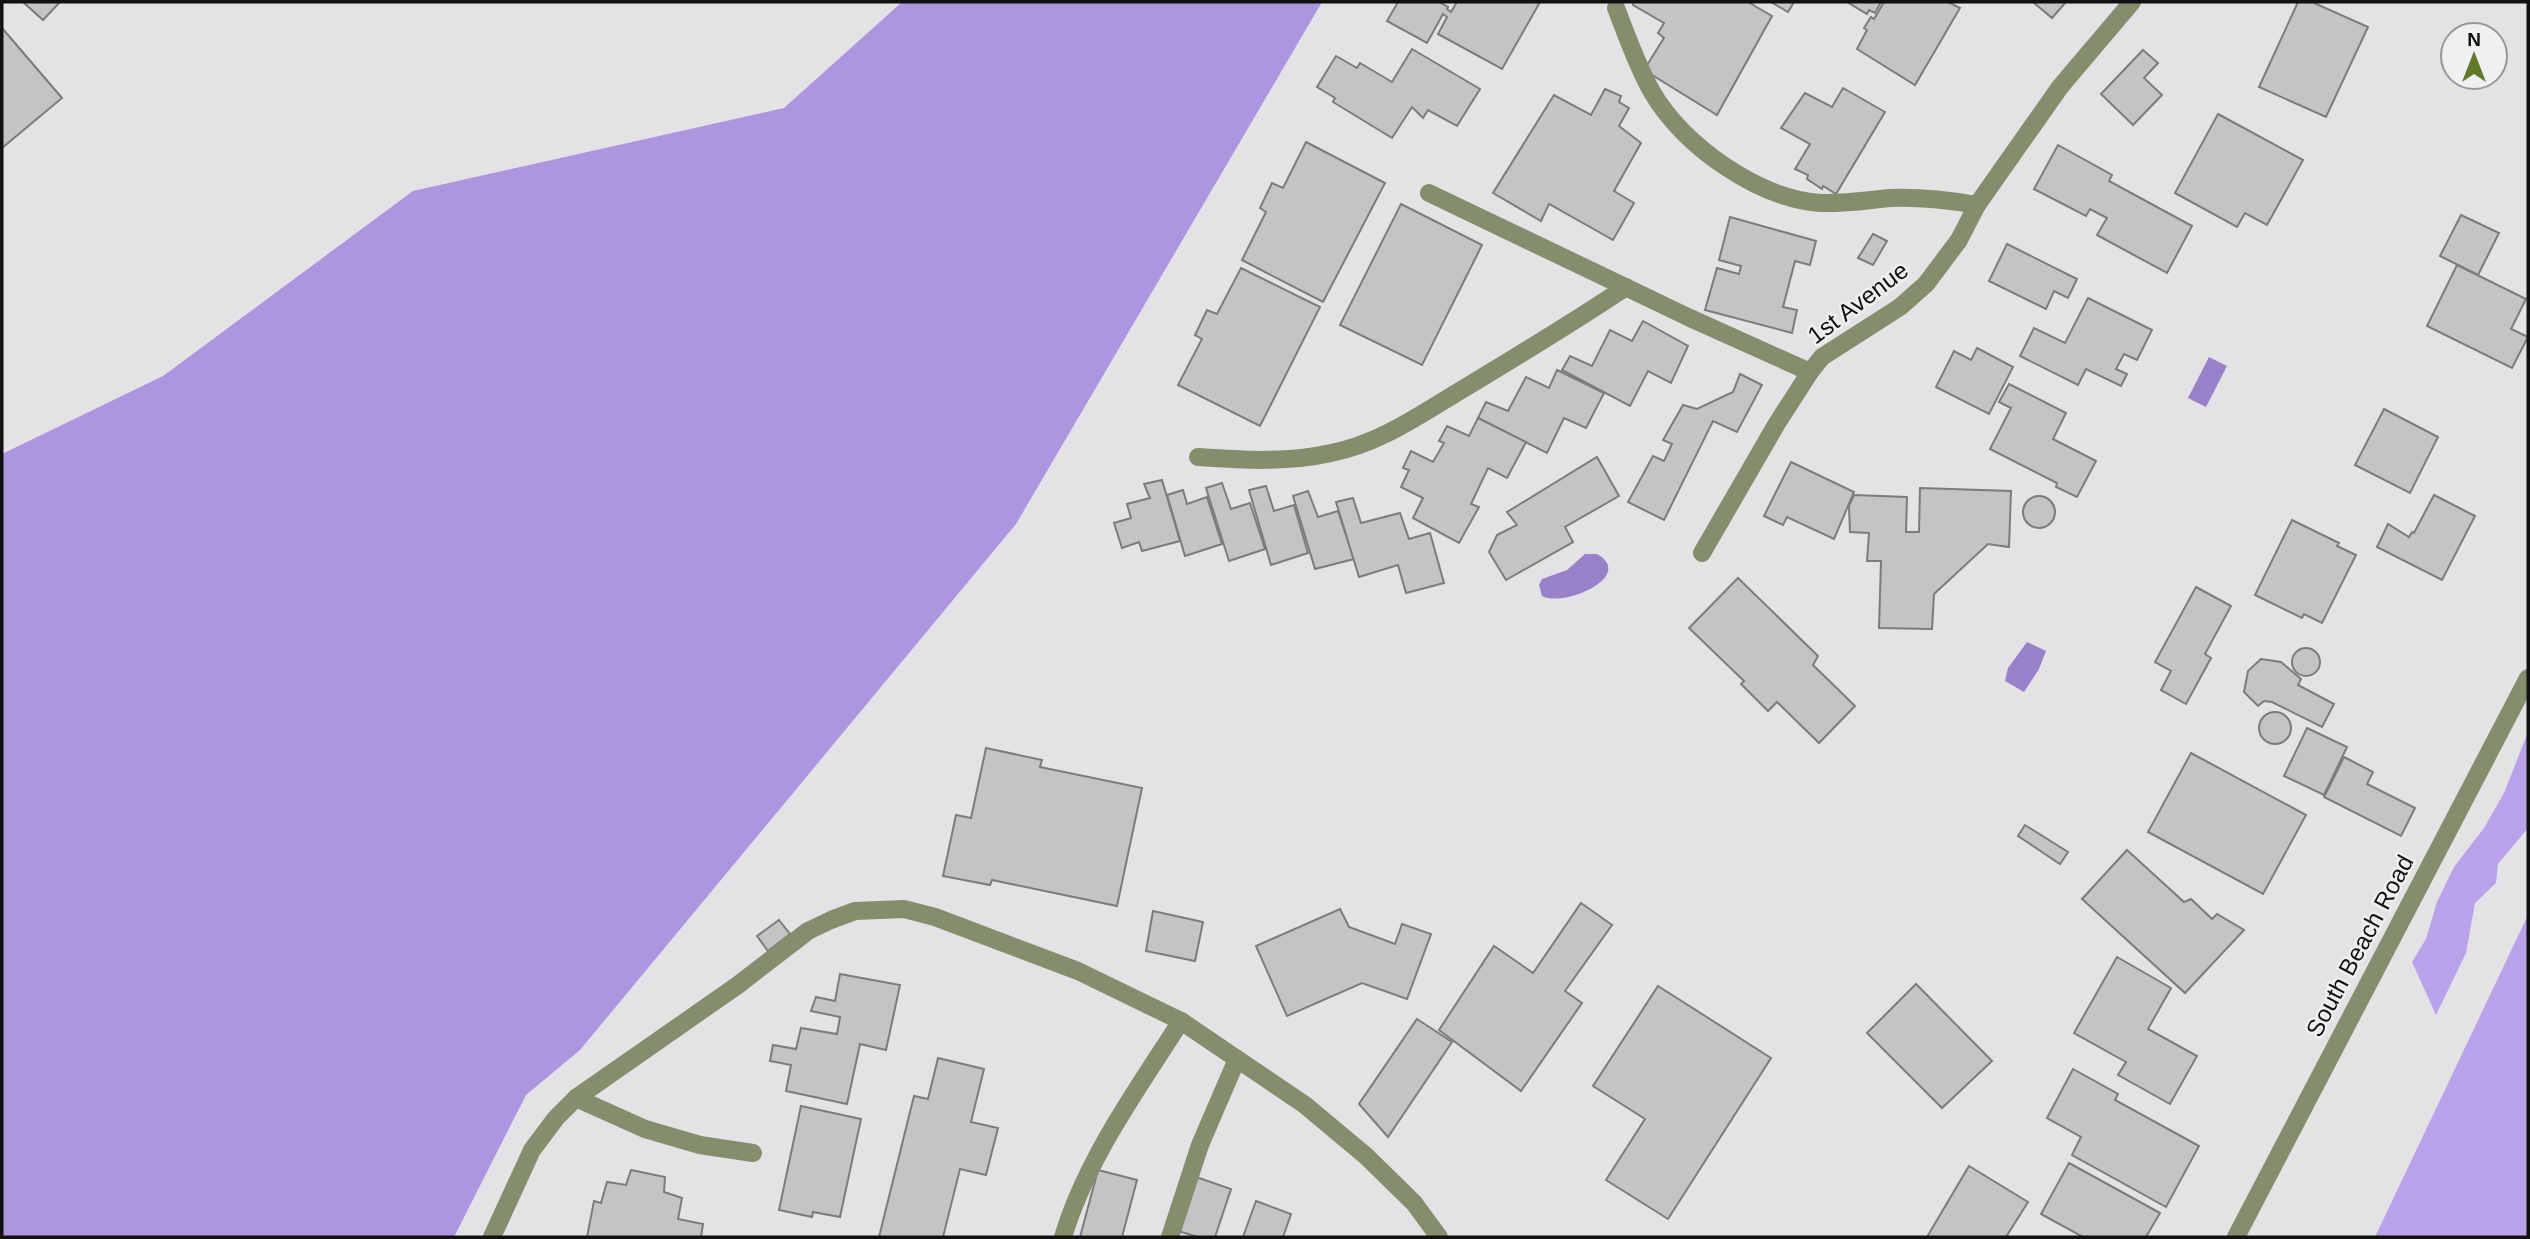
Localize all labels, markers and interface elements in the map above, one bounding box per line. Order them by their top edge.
north arrow [2439,21,2509,91]
text: N [2467,29,2481,50]
street label: 1st Avenue [1802,256,1913,349]
street label: South Beach Road [2300,850,2419,1041]

